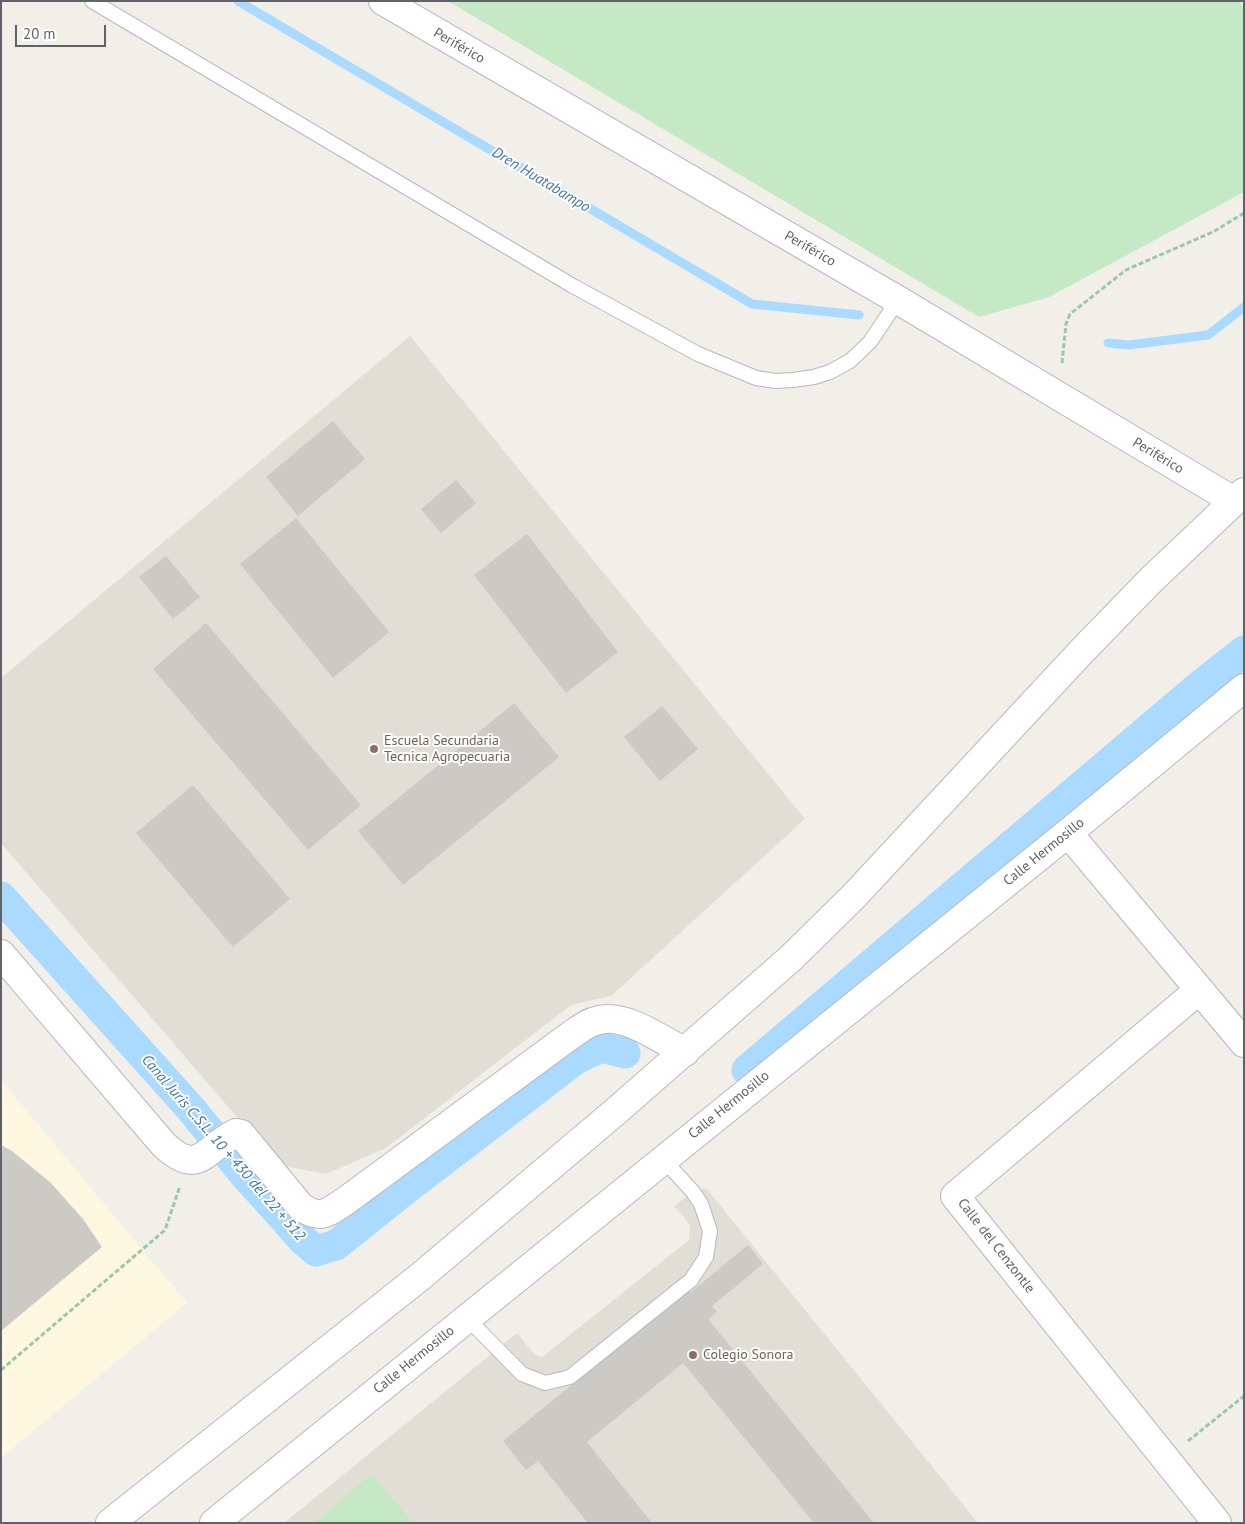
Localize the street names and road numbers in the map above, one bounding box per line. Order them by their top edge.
street label: Periférico [430,25,488,67]
street label: Periférico [781,228,839,270]
street label: Periférico [1130,434,1186,478]
street label: Calle Hermosillo [1000,814,1088,890]
street label: Calle Hermosillo [685,1067,773,1143]
street label: Calle del Cenzontle [954,1195,1038,1297]
street label: Calle Hermosillo [370,1322,458,1398]

